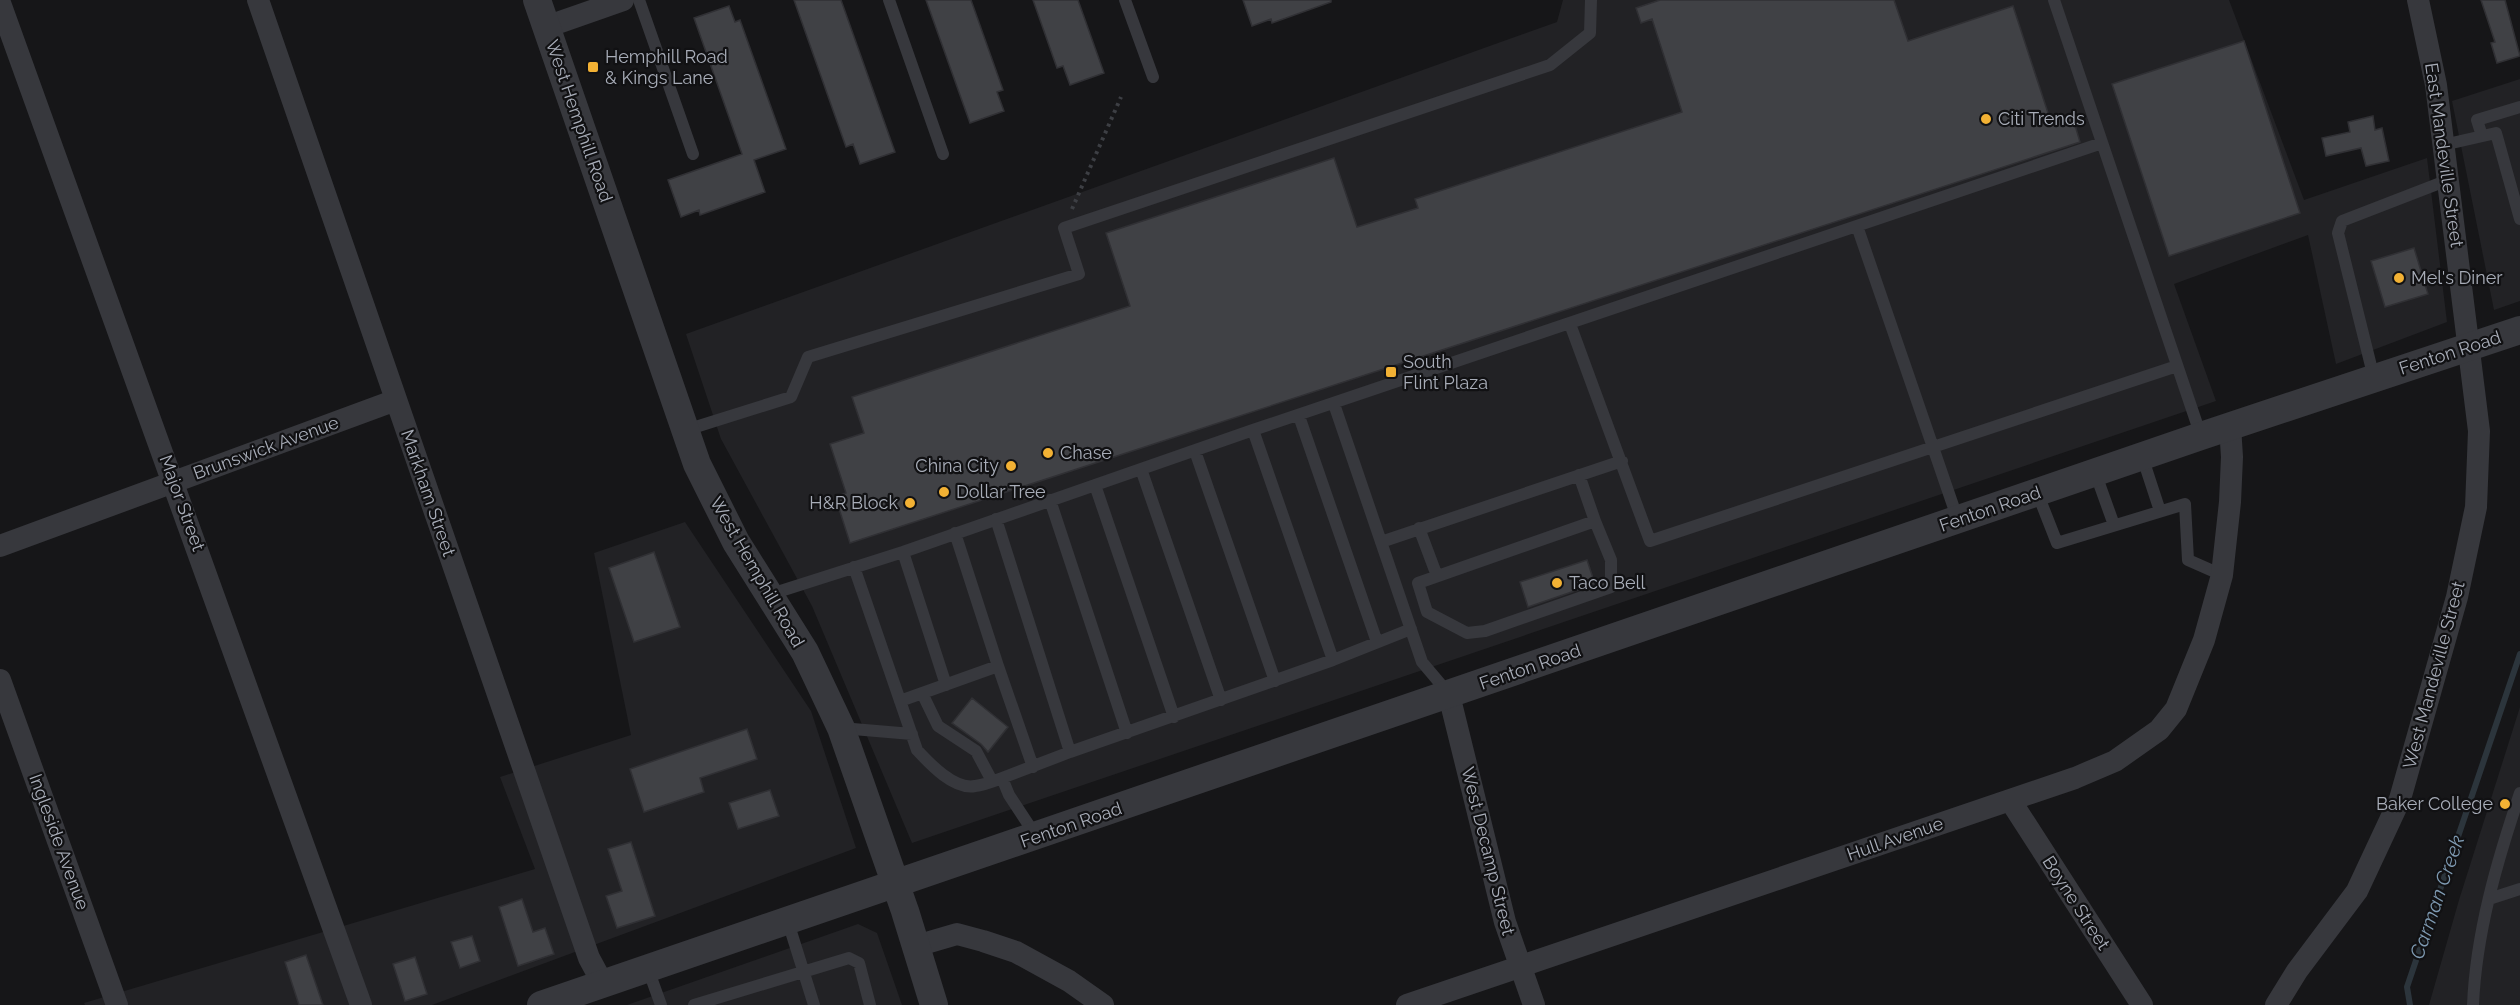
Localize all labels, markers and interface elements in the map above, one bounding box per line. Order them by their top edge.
street label: West Hemphill Road [542,37,617,205]
place label: Hemphill Road & Kings Lane [605,46,728,88]
marker: Hemphill Road & Kings Lane [586,60,600,74]
street label: East Mandeville Street [2421,61,2468,248]
place label: Citi Trends [1998,108,2085,129]
marker: Citi Trends [1979,112,1993,126]
place label: Mel's Diner [2411,267,2503,288]
marker: Mel's Diner [2392,271,2406,285]
street label: Fenton Road [2396,326,2503,379]
place label: South Flint Plaza [1403,351,1488,393]
marker: South Flint Plaza [1384,365,1398,379]
street label: Brunswick Avenue [190,411,342,484]
street label: Markham Street [397,427,460,559]
place label: Chase [1060,442,1112,463]
marker: Chase [1041,446,1055,460]
street label: Major Street [155,452,210,554]
place label: China City [915,455,999,476]
marker: China City [1004,459,1018,473]
place label: Dollar Tree [956,481,1046,502]
street label: Fenton Road [1936,481,2043,536]
marker: Dollar Tree [937,485,951,499]
place label: H&R Block [809,492,898,513]
street label: West Hemphill Road [706,493,809,651]
marker: H&R Block [903,496,917,510]
place label: Taco Bell [1569,572,1645,593]
marker: Taco Bell [1550,576,1564,590]
street label: West Mandeville Street [2398,579,2469,771]
street label: Fenton Road [1476,639,1583,694]
street label: West Decamp Street [1457,765,1520,937]
street label: Ingleside Avenue [25,771,94,913]
place label: Baker College [2376,793,2493,814]
street label: Fenton Road [1017,797,1124,852]
marker: Baker College [2498,797,2512,811]
street label: Hull Avenue [1844,812,1946,865]
water label: Carman Creek [2405,832,2470,962]
street label: Boyne Street [2038,852,2115,954]

